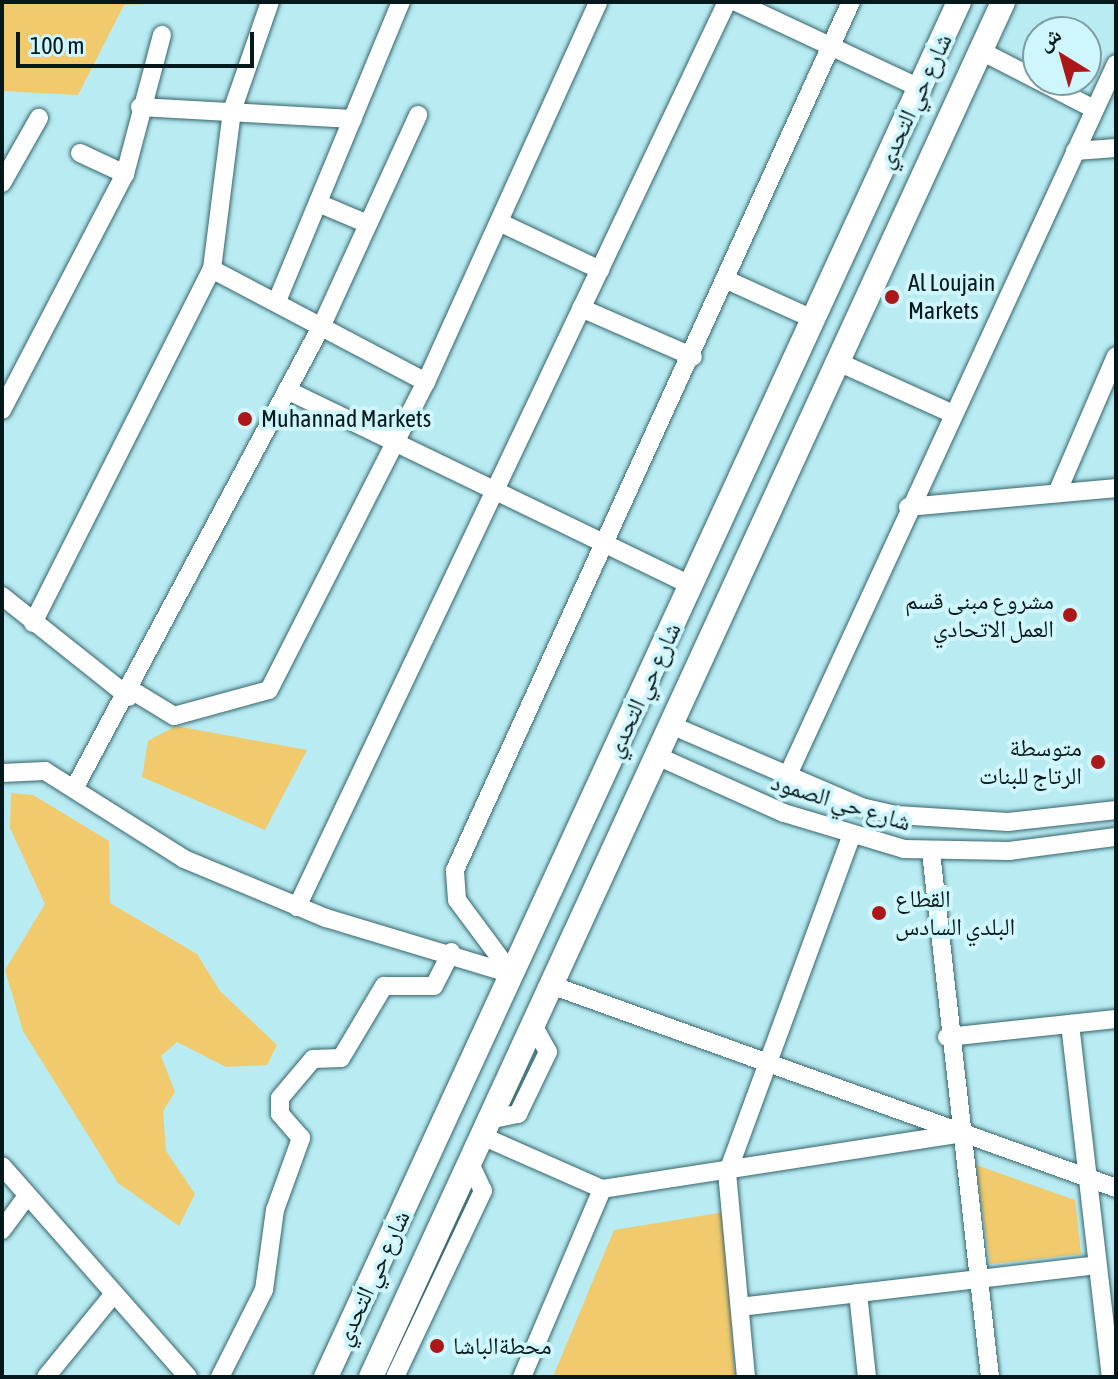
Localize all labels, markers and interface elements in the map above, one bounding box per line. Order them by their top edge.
scale bar [20,16,258,66]
north arrow [1022,16,1102,96]
text: ش [1032,21,1066,56]
street label: شارع حي التحدي [870,29,958,173]
text: 100 m [30,32,84,59]
place label: Al Loujain Markets [908,269,995,325]
marker: Al Loujain Markets [883,288,901,306]
place label: Muhannad Markets [261,405,431,433]
marker: Muhannad Markets [236,410,254,428]
place label: مشروع مبنى قسم العمل الاتحادي [905,587,1054,643]
marker: مشروع مبنى قسم العمل الاتحادي [1061,606,1079,624]
street label: شارع حي التحدي [599,618,687,762]
place label: متوسطة الرتاج للبنات [979,734,1082,790]
marker: متوسطة الرتاج للبنات [1089,753,1107,771]
street label: شارع حي الصمود [768,767,914,837]
place label: القطاع البلدي السادس [895,885,1015,941]
marker: القطاع البلدي السادس [870,904,888,922]
street label: شارع حي التحدي [328,1206,416,1350]
place label: محطةالباشا [453,1332,552,1360]
marker: محطةالباشا [428,1337,446,1355]

